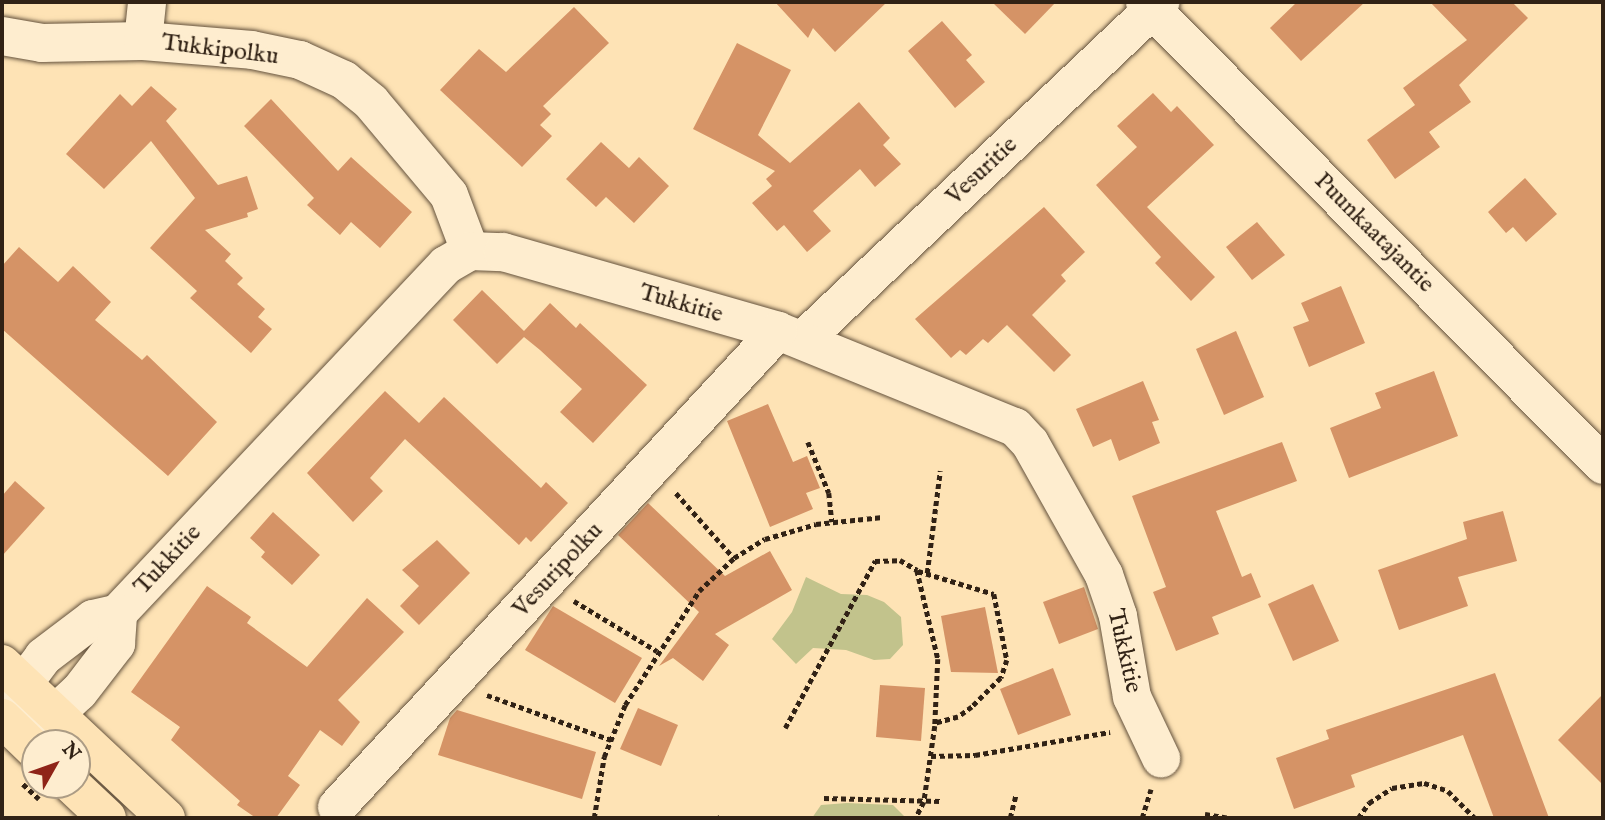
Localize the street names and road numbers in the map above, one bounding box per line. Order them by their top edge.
street label: Tukkipolku [160,29,280,71]
street label: Vesuritie [940,131,1024,211]
street label: Puunkaatajantie [1308,167,1440,299]
street label: Tukkitie [636,278,726,330]
street label: Vesuripolku [507,517,609,623]
street label: Tukkitie [128,519,208,601]
street label: Tukkitie [1100,606,1148,696]

